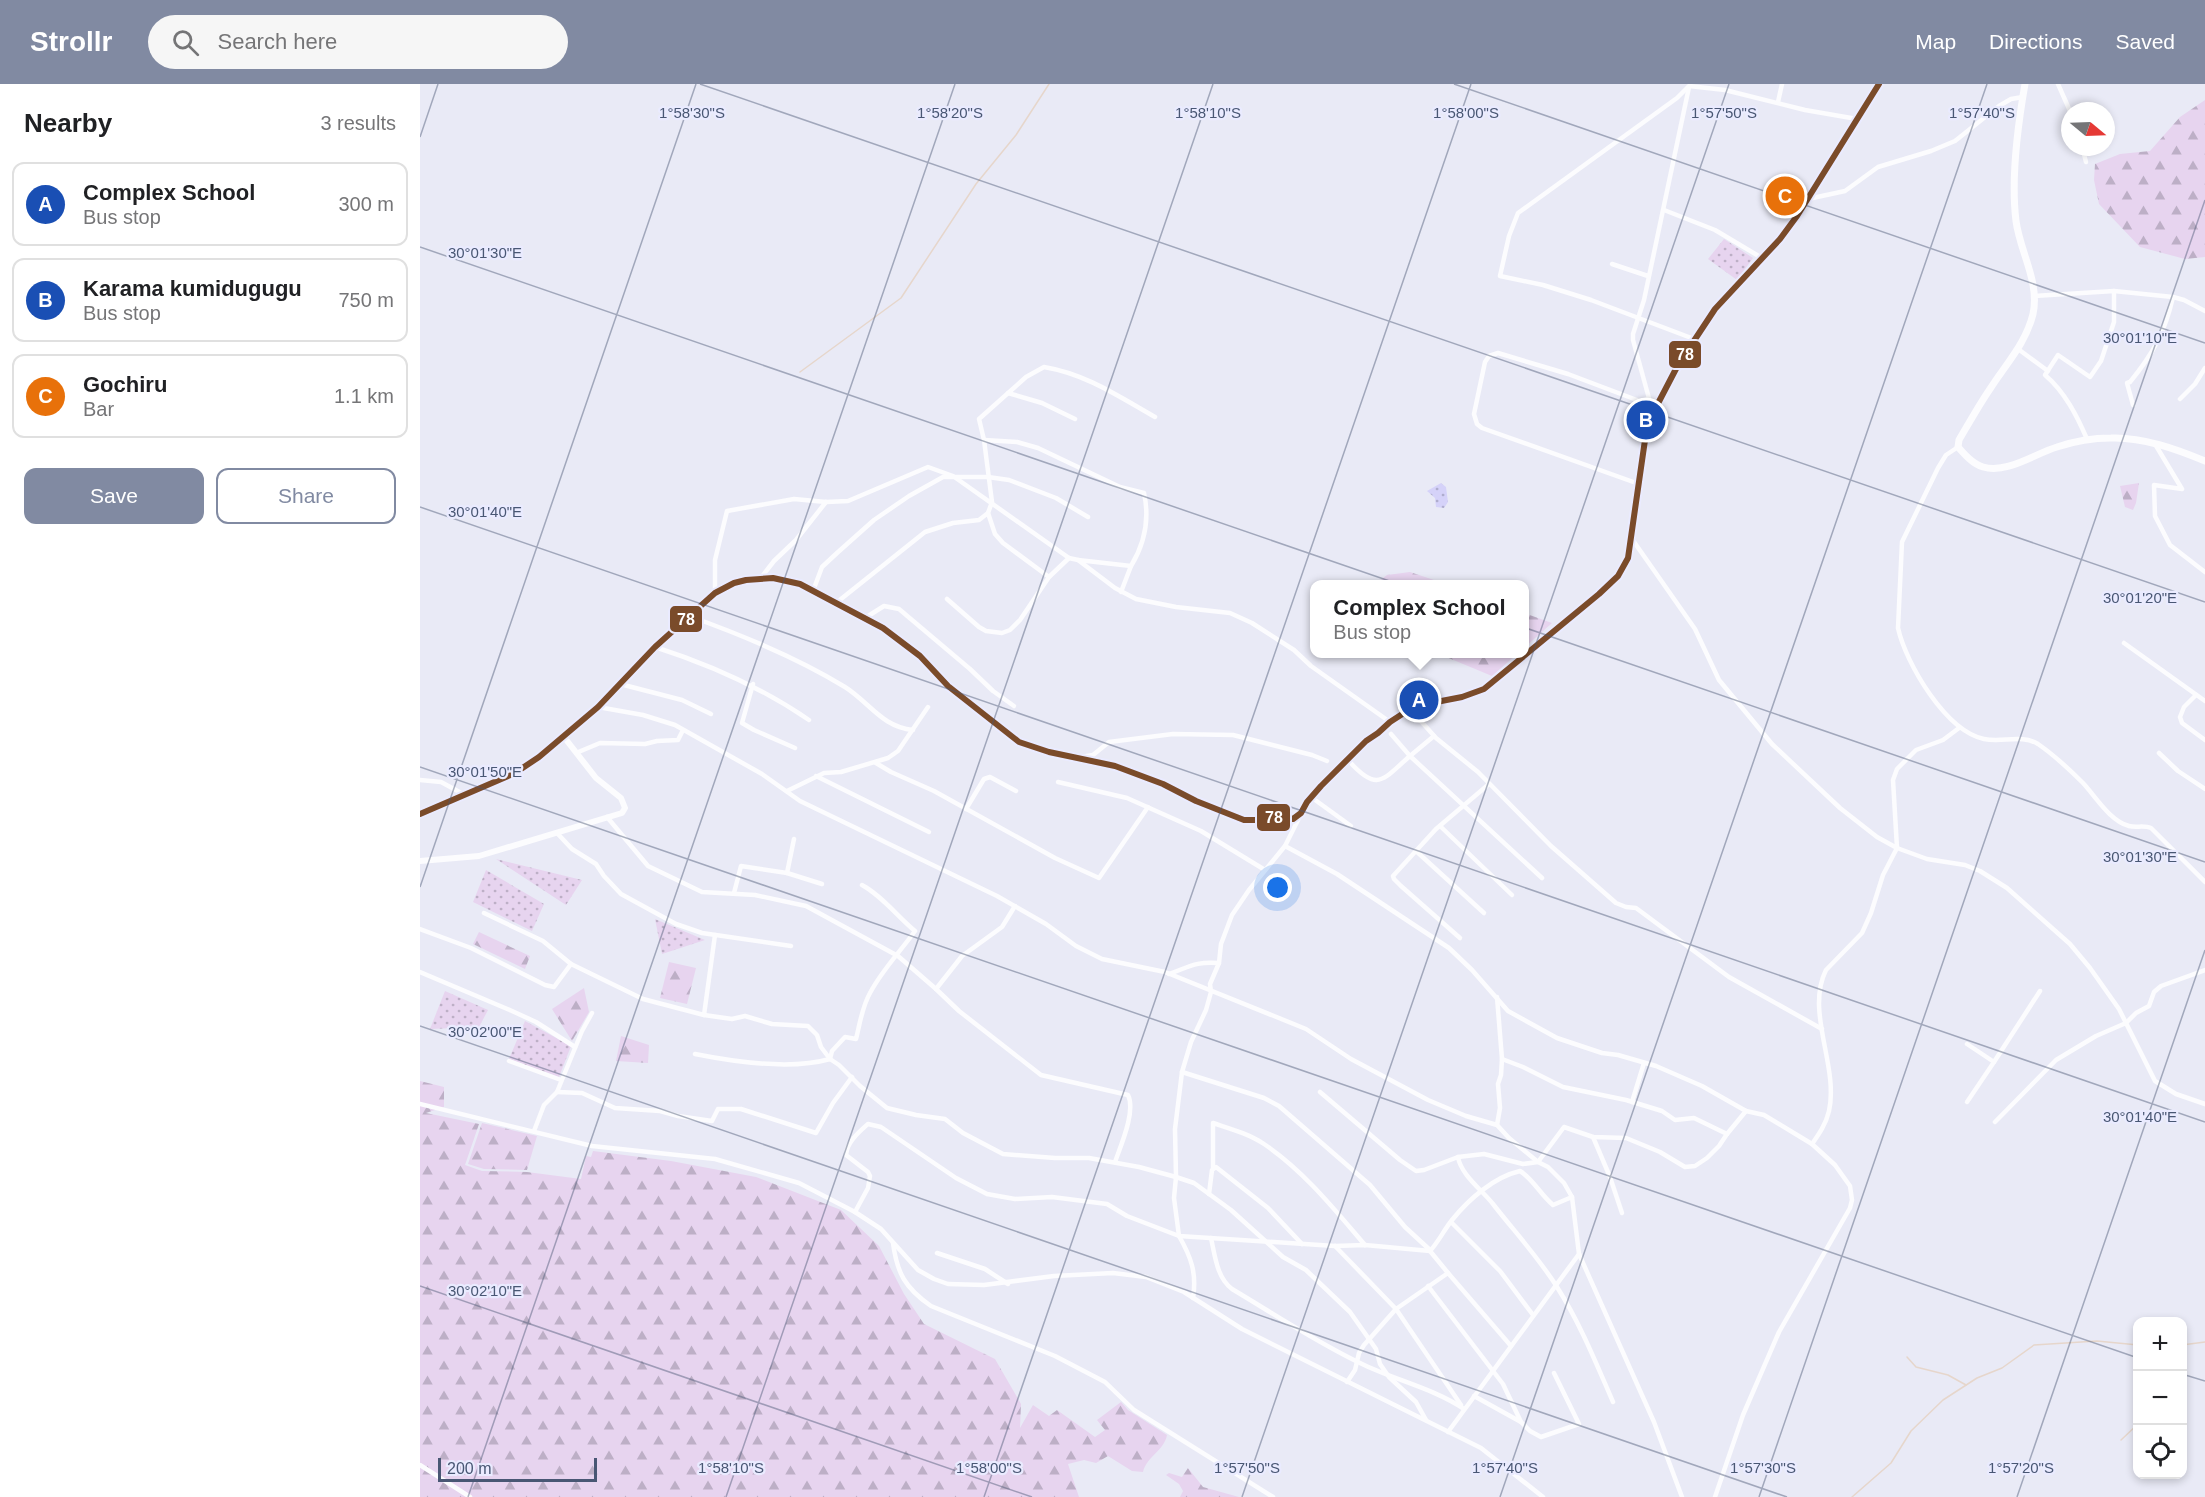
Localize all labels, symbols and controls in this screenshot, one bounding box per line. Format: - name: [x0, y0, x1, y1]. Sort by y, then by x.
- search box: [148, 15, 568, 69]
- text: Strollr: [30, 26, 112, 57]
- icon: search: [169, 26, 202, 59]
- text: Search here: [217, 29, 337, 54]
- text: Map: [1915, 30, 1956, 53]
- text: Directions: [1989, 30, 2082, 53]
- text: Saved: [2115, 30, 2175, 53]
- north arrow: [2061, 102, 2115, 156]
- text: 1°58'30"S: [659, 104, 725, 121]
- text: 1°58'20"S: [917, 104, 983, 121]
- text: 1°58'10"S: [1175, 104, 1241, 121]
- text: 1°58'00"S: [1433, 104, 1499, 121]
- text: 1°57'50"S: [1691, 104, 1757, 121]
- text: 1°57'40"S: [1949, 104, 2015, 121]
- text: Nearby: [24, 108, 112, 138]
- text: 3 results: [320, 112, 396, 134]
- pin: C: [1766, 174, 1804, 218]
- text: Complex School: [83, 180, 255, 205]
- text: A: [38, 193, 53, 215]
- text: 300 m: [338, 193, 394, 215]
- text: Bus stop: [83, 206, 161, 228]
- text: 30°01'30"E: [448, 244, 522, 261]
- text: Karama kumidugugu: [83, 276, 302, 301]
- text: B: [38, 289, 53, 311]
- text: 750 m: [338, 289, 394, 311]
- text: Bus stop: [83, 302, 161, 324]
- text: 30°01'10"E: [2103, 329, 2177, 346]
- line badge: 78: [1668, 340, 1702, 369]
- text: 78: [1676, 346, 1694, 363]
- text: Gochiru: [83, 372, 167, 397]
- text: C: [38, 385, 53, 407]
- text: 1.1 km: [334, 385, 394, 407]
- text: Bar: [83, 398, 114, 420]
- pin: B: [1626, 398, 1666, 442]
- button: Save: [24, 468, 204, 524]
- button: Share: [216, 468, 396, 524]
- text: 30°01'40"E: [448, 503, 522, 520]
- popup: [1310, 580, 1529, 658]
- text: 30°01'20"E: [2103, 589, 2177, 606]
- text: Complex School: [1333, 595, 1506, 620]
- line badge: 78: [669, 605, 703, 633]
- text: 78: [677, 611, 695, 628]
- text: Bus stop: [1333, 621, 1411, 643]
- pin: A: [1400, 678, 1438, 722]
- text: 30°01'50"E: [448, 763, 522, 780]
- line badge: 78: [1256, 803, 1291, 832]
- text: 78: [1265, 809, 1283, 826]
- text: 30°01'30"E: [2103, 848, 2177, 865]
- your location: [1263, 873, 1292, 902]
- text: 30°02'00"E: [448, 1023, 522, 1040]
- text: 30°01'40"E: [2103, 1108, 2177, 1125]
- text: 30°02'10"E: [448, 1282, 522, 1299]
- map controls: [2133, 1317, 2187, 1479]
- button: +: [2133, 1317, 2187, 1371]
- button: −: [2133, 1371, 2187, 1425]
- button: locate: [2133, 1425, 2187, 1479]
- scale bar: [438, 1455, 597, 1482]
- text: 1°58'10"S: [698, 1459, 764, 1476]
- text: 1°58'00"S: [956, 1459, 1022, 1476]
- text: 1°57'50"S: [1214, 1459, 1280, 1476]
- text: 1°57'40"S: [1472, 1459, 1538, 1476]
- text: 1°57'30"S: [1730, 1459, 1796, 1476]
- text: 1°57'20"S: [1988, 1459, 2054, 1476]
- text: 200 m: [447, 1460, 491, 1477]

